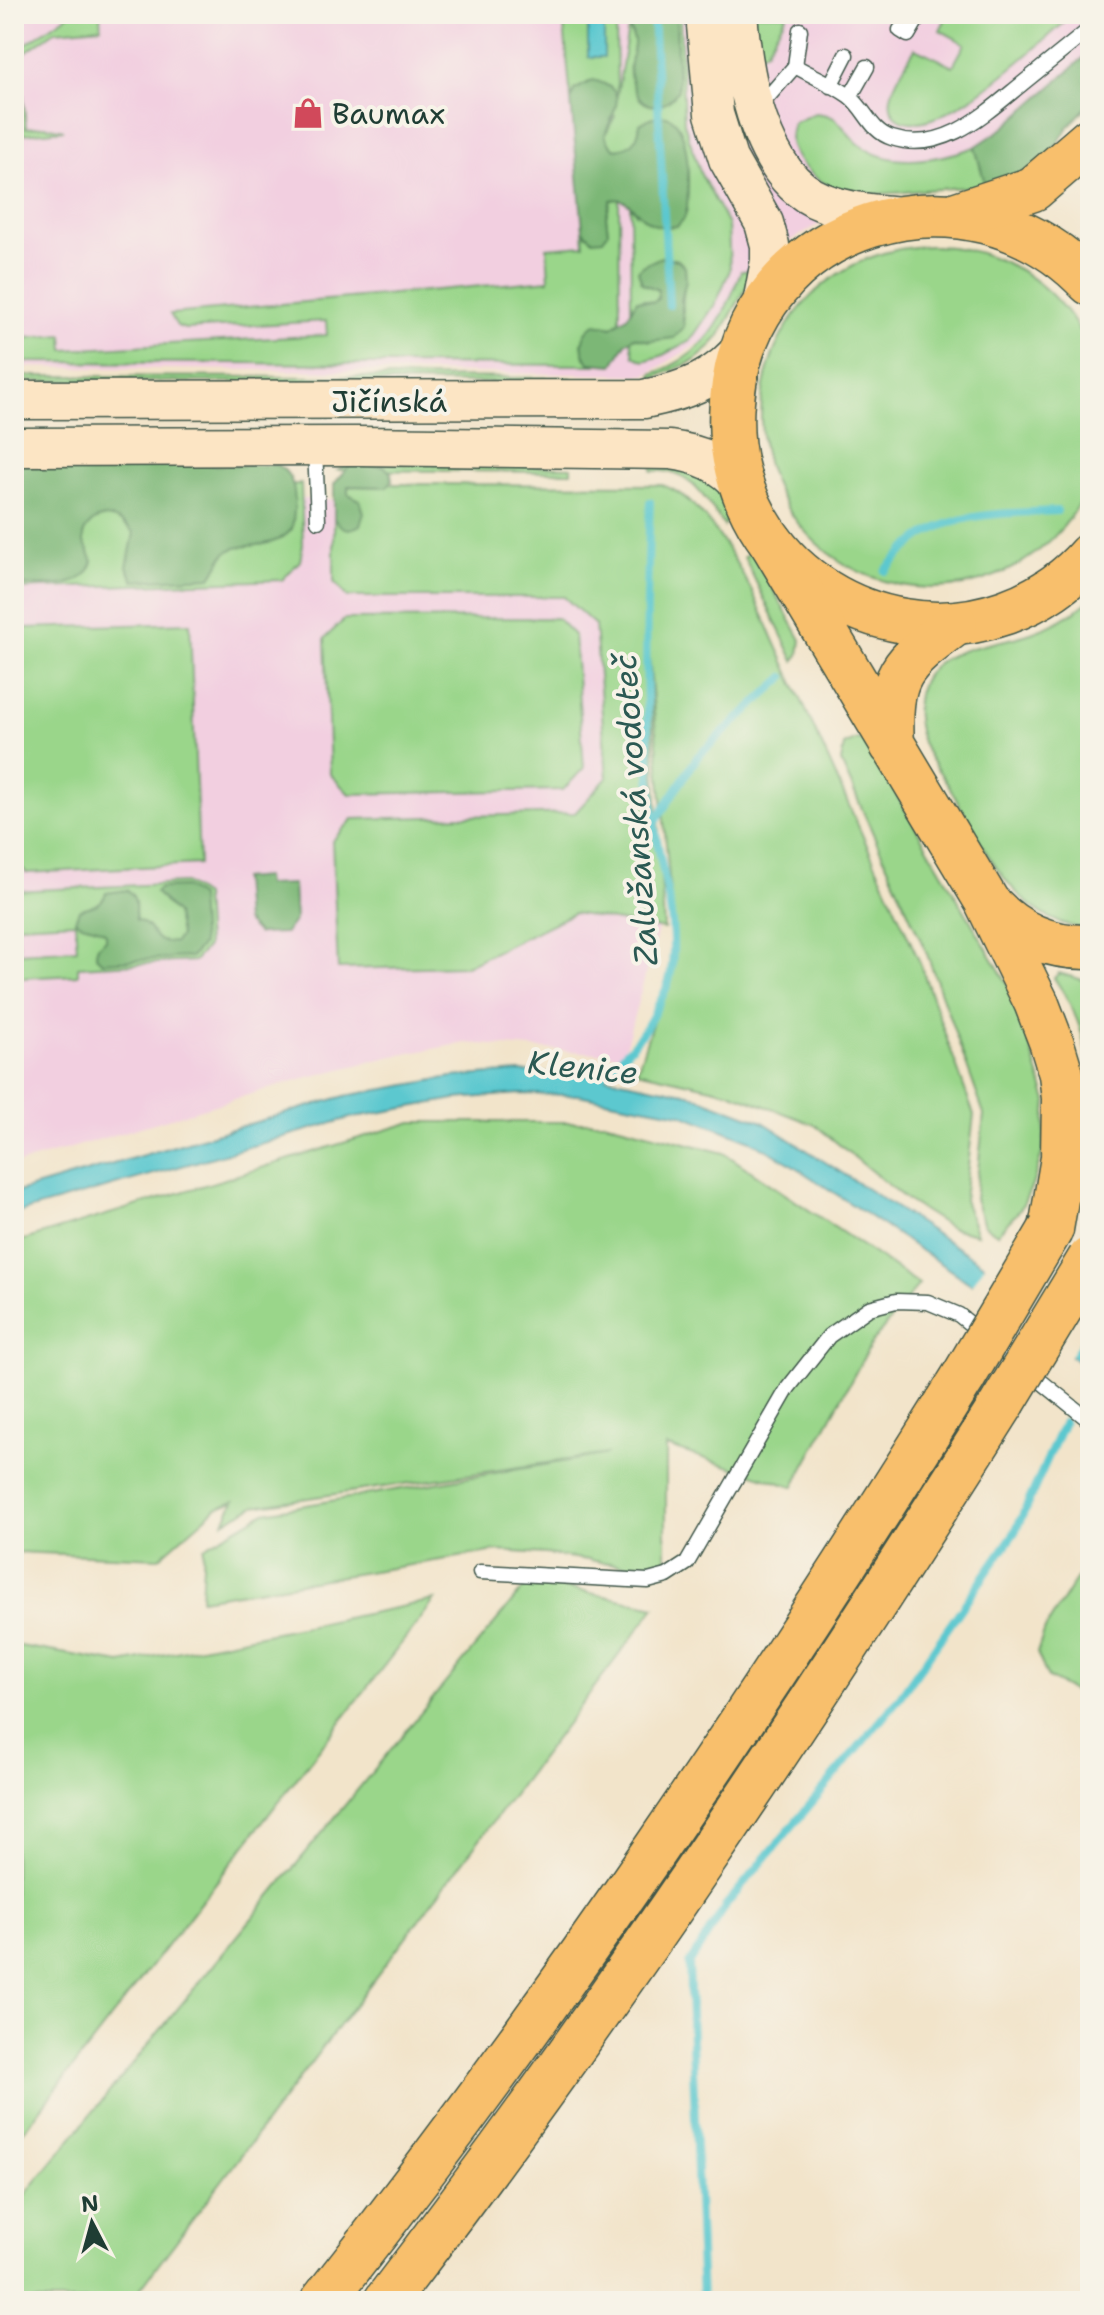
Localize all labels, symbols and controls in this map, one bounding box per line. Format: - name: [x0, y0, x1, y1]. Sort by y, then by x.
- place label: Baumax: [332, 93, 445, 134]
- shop icon: Baumax: [291, 96, 325, 130]
- street label: Jičínská: [331, 381, 447, 422]
- water label: Zalužanská vodoteč: [602, 650, 667, 967]
- water label: Klenice: [526, 1040, 640, 1094]
- north arrow: [52, 2183, 132, 2263]
- text: N: [80, 2188, 100, 2219]

